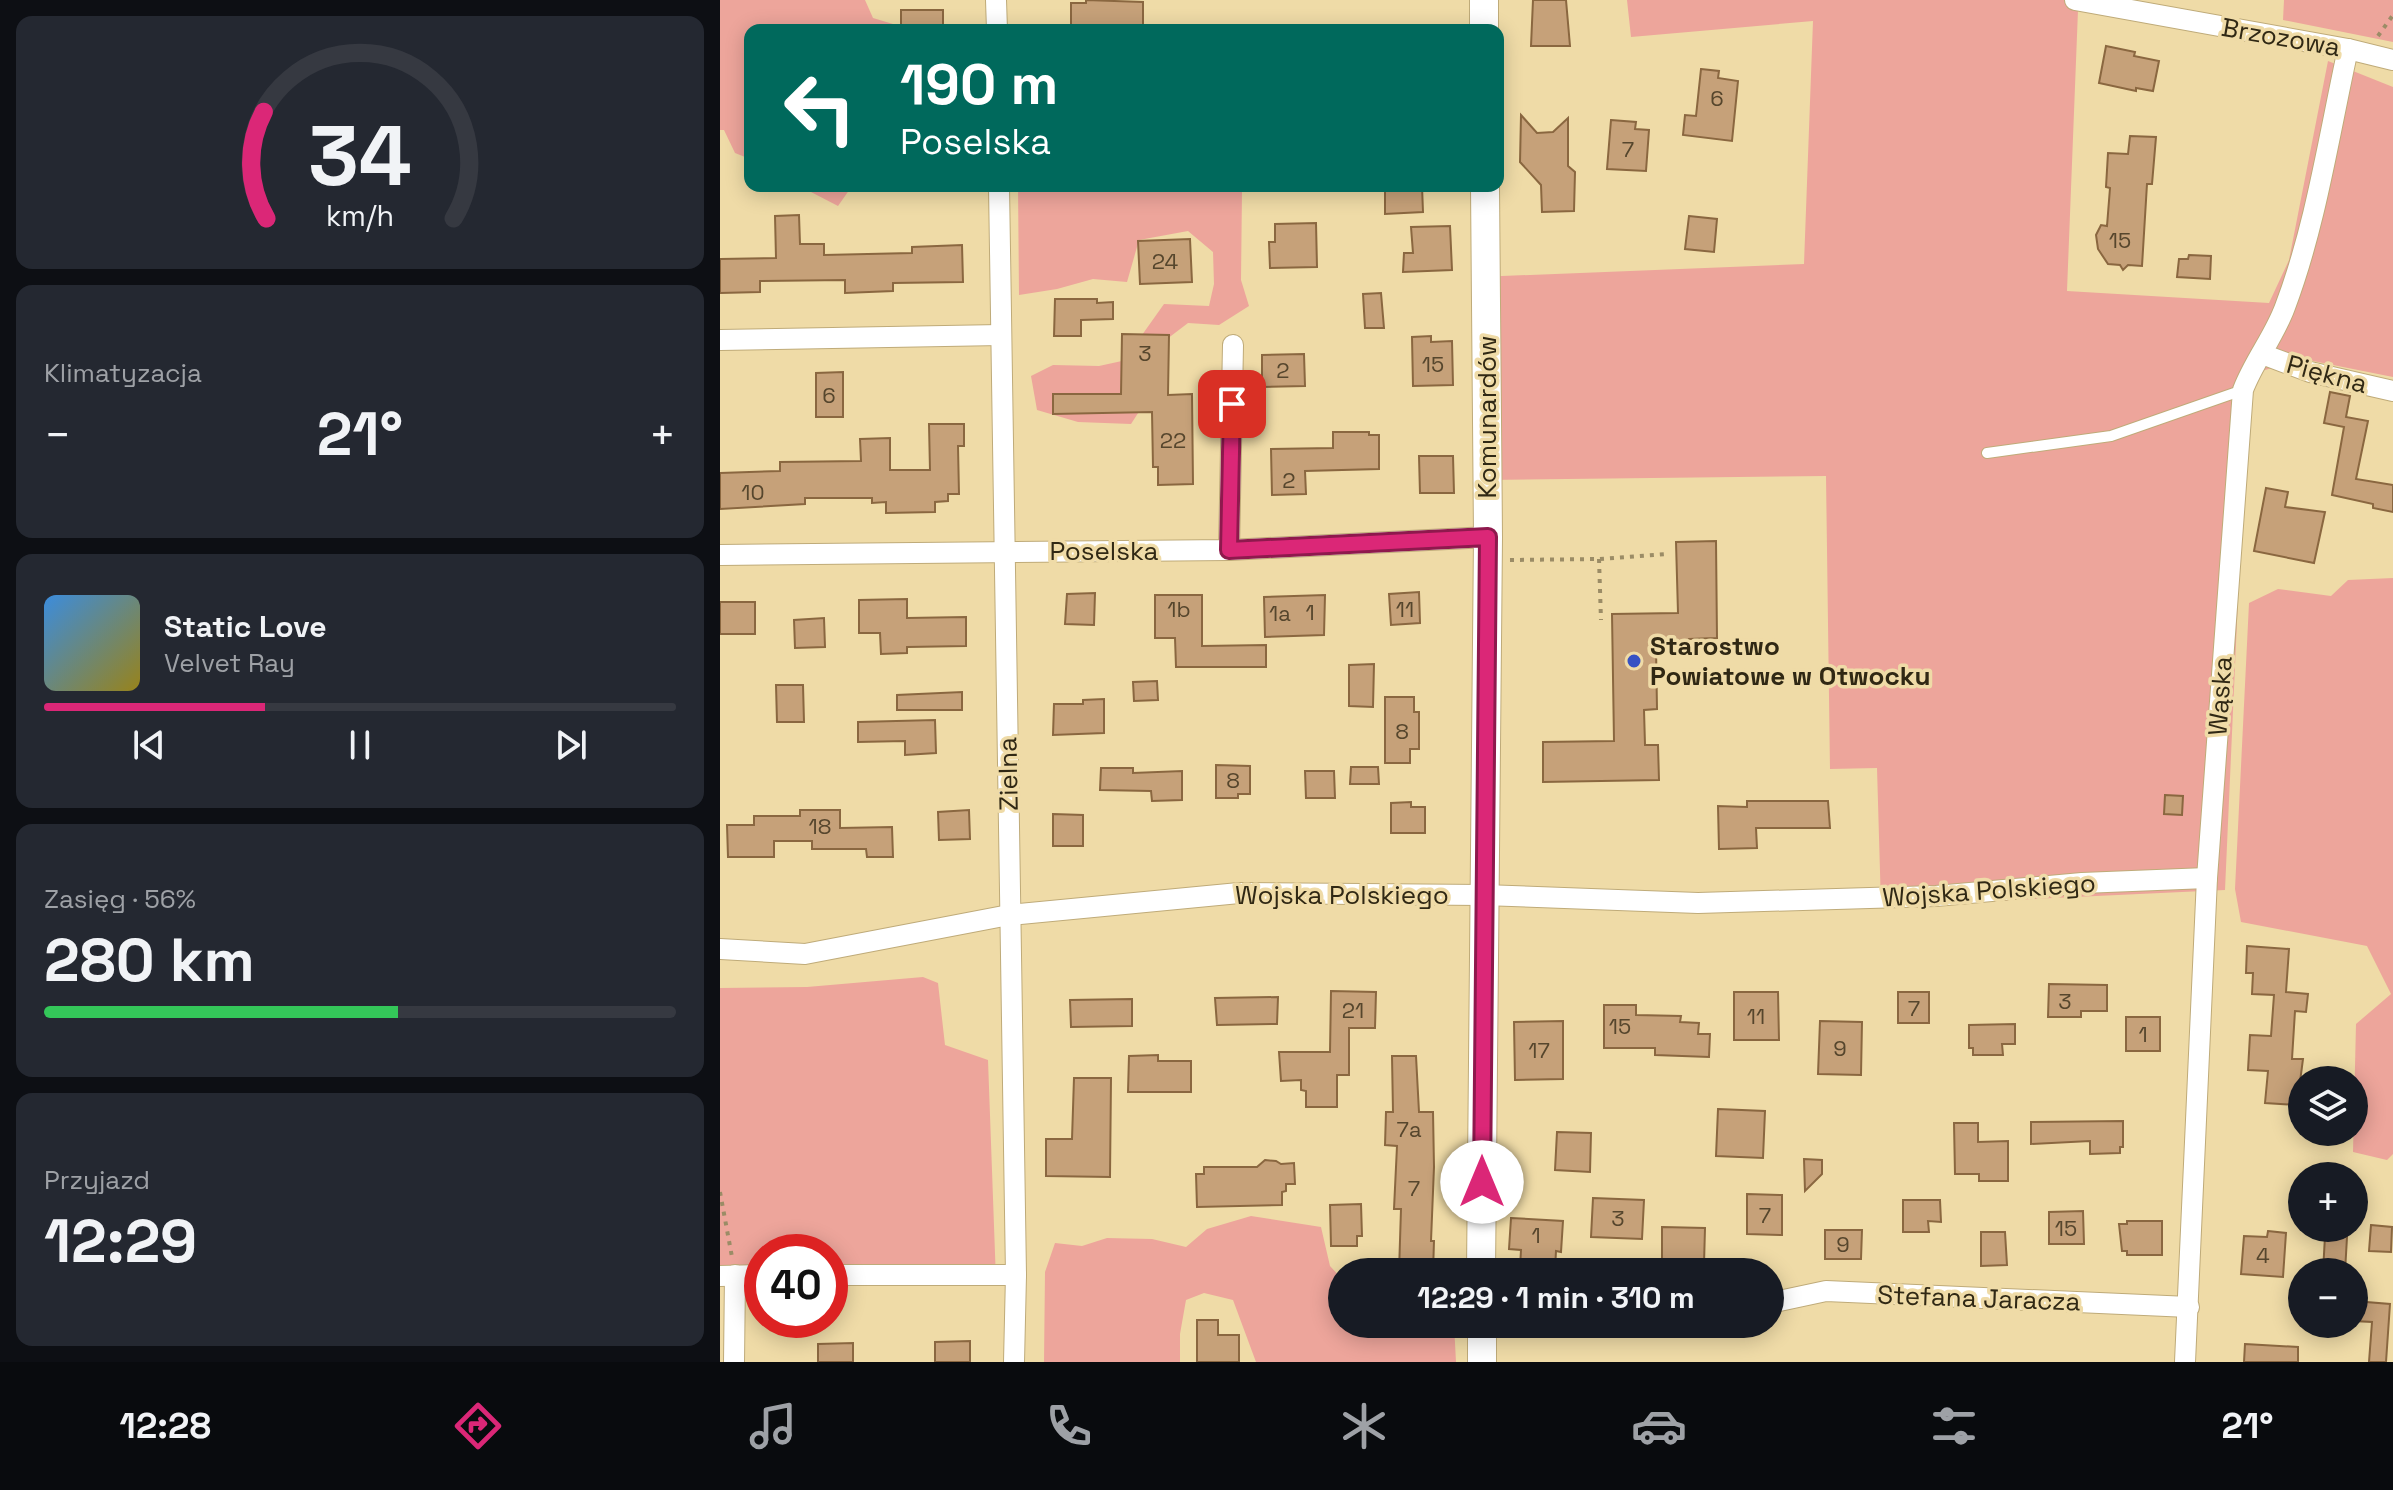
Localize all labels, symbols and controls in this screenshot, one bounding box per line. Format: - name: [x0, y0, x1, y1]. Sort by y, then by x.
- street label: Brzozowa: [2219, 10, 2343, 64]
- text: 190 m: [900, 49, 1058, 120]
- icon: left: [768, 56, 872, 160]
- house number: 6: [1710, 84, 1724, 112]
- text: 34: [308, 102, 412, 208]
- text: Poselska: [900, 119, 1051, 165]
- house number: 7: [1622, 135, 1634, 163]
- text: km/h: [326, 198, 394, 234]
- house number: 15: [2109, 226, 2131, 254]
- house number: 24: [1152, 247, 1178, 275]
- street label: Komunardów: [1470, 335, 1504, 499]
- house number: 3: [1138, 339, 1152, 367]
- street label: Piękna: [2283, 347, 2371, 401]
- house number: 15: [1422, 350, 1444, 378]
- text: Klimatyzacja: [44, 356, 202, 390]
- house number: 2: [1276, 356, 1290, 384]
- pin: [1198, 370, 1266, 438]
- house number: 6: [822, 381, 836, 409]
- icon: arrive: [1210, 382, 1254, 426]
- text: 21°: [317, 396, 403, 473]
- text: −: [44, 407, 71, 463]
- text: +: [649, 407, 676, 463]
- house number: 22: [1160, 426, 1186, 454]
- house number: 2: [1282, 466, 1296, 494]
- house number: 10: [741, 478, 765, 506]
- street label: Poselska: [1049, 534, 1159, 568]
- house number: 1b: [1167, 595, 1191, 623]
- house number: 11: [1396, 595, 1414, 623]
- house number: 1: [1305, 598, 1315, 626]
- house number: 1a: [1269, 599, 1291, 627]
- text: Static Love: [164, 607, 327, 646]
- place label: Starostwo Powiatowe w Otwocku: [1650, 629, 1930, 693]
- text: Velvet Ray: [164, 646, 295, 680]
- marker: Starostwo Powiatowe w Otwocku: [1625, 652, 1643, 670]
- street label: Wąska: [2200, 655, 2240, 737]
- house number: 8: [1395, 717, 1409, 745]
- icon: previous: [127, 723, 171, 767]
- icon: pause: [338, 723, 382, 767]
- icon: next: [549, 723, 593, 767]
- street label: Zielna: [990, 737, 1026, 811]
- house number: 8: [1226, 766, 1240, 794]
- house number: 18: [809, 812, 831, 840]
- street label: Wojska Polskiego: [1881, 866, 2097, 914]
- street label: Wojska Polskiego: [1235, 878, 1449, 912]
- text: Zasięg · 56%: [44, 882, 196, 916]
- text: 280 km: [44, 922, 255, 999]
- house number: 3: [2058, 987, 2072, 1015]
- house number: 7: [1908, 994, 1920, 1022]
- house number: 21: [1342, 996, 1364, 1024]
- house number: 11: [1747, 1002, 1765, 1030]
- house number: 15: [1609, 1012, 1631, 1040]
- house number: 1: [2138, 1020, 2148, 1048]
- house number: 9: [1833, 1034, 1847, 1062]
- house number: 17: [1528, 1036, 1550, 1064]
- map controls: [2288, 1066, 2368, 1338]
- button: layers: [2288, 1066, 2368, 1146]
- house number: 7a: [1396, 1115, 1422, 1143]
- position arrow: [1440, 1140, 1524, 1224]
- button: +: [2288, 1162, 2368, 1242]
- text: Przyjazd: [44, 1163, 150, 1197]
- house number: 7: [1408, 1174, 1420, 1202]
- house number: 7: [1759, 1201, 1771, 1229]
- text: 12:29: [44, 1203, 197, 1280]
- house number: 3: [1611, 1204, 1625, 1232]
- house number: 15: [2055, 1214, 2077, 1242]
- house number: 1: [1531, 1221, 1541, 1249]
- house number: 9: [1836, 1230, 1850, 1258]
- speed limit sign: 40: [744, 1234, 848, 1338]
- house number: 4: [2256, 1241, 2270, 1269]
- button: −: [2288, 1258, 2368, 1338]
- street label: Stefana Jaracza: [1877, 1277, 2081, 1319]
- text: 12:29 · 1 min · 310 m: [1417, 1278, 1695, 1317]
- icon: directions: [450, 1398, 506, 1454]
- icon: music: [745, 1398, 801, 1454]
- icon: phone: [1041, 1398, 1097, 1454]
- icon: climate: [1336, 1398, 1392, 1454]
- icon: car: [1631, 1398, 1687, 1454]
- icon: filters: [1926, 1398, 1982, 1454]
- text: 12:28: [120, 1403, 211, 1449]
- text: 21°: [2222, 1403, 2273, 1449]

